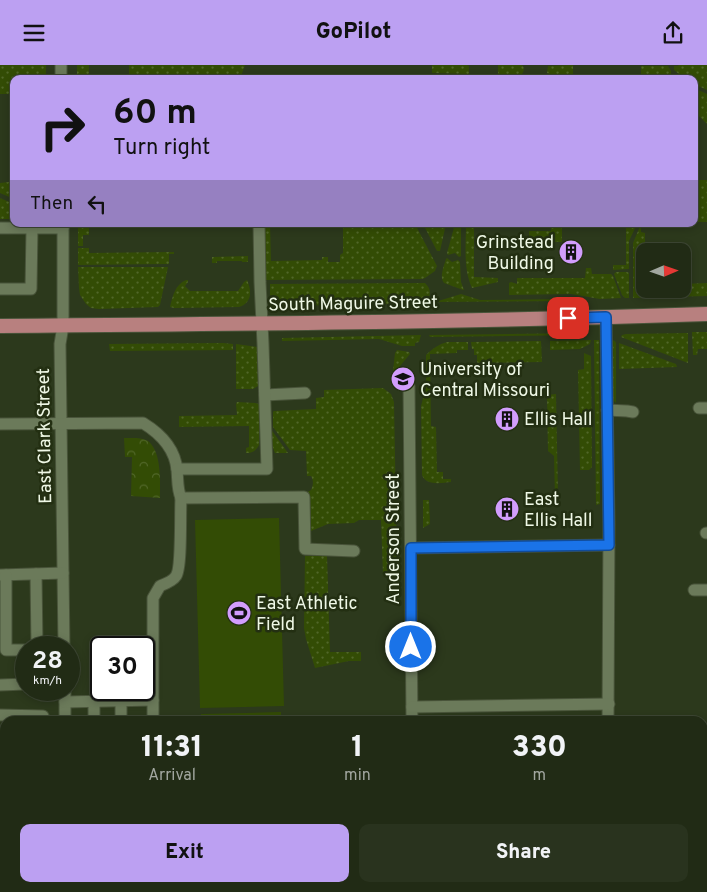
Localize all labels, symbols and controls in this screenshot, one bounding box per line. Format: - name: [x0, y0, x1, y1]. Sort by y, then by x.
- icon: menu: [20, 19, 48, 47]
- text: GoPilot: [316, 19, 391, 46]
- icon: share: [659, 19, 687, 47]
- text: 60 m: [113, 92, 197, 136]
- icon: right: [30, 95, 95, 160]
- text: Turn right: [113, 135, 210, 162]
- icon: left: [83, 190, 111, 218]
- text: Then: [30, 192, 73, 216]
- place label: Grinstead Building: [476, 232, 554, 276]
- building icon: Grinstead Building: [558, 239, 584, 265]
- north arrow: [636, 243, 691, 297]
- map controls: [636, 243, 691, 298]
- street label: South Maguire Street: [268, 292, 438, 317]
- pin: [547, 297, 589, 339]
- icon: arrive: [554, 304, 582, 332]
- place label: University of Central Missouri: [420, 359, 550, 403]
- school or university icon: University of Central Missouri: [390, 366, 416, 392]
- street label: East Clark Street: [33, 368, 58, 504]
- building icon: Ellis Hall: [494, 406, 520, 432]
- place label: Ellis Hall: [524, 409, 592, 432]
- street label: Anderson Street: [383, 473, 406, 605]
- place label: East Ellis Hall: [524, 489, 592, 533]
- building icon: East Ellis Hall: [494, 496, 520, 522]
- place label: East Athletic Field: [256, 593, 358, 637]
- sports icon: East Athletic Field: [226, 600, 252, 626]
- position arrow: [384, 620, 436, 672]
- speed limit sign: 30: [90, 636, 155, 701]
- text: 28: [32, 646, 63, 678]
- text: km/h: [33, 673, 62, 689]
- text: 11:31: [141, 730, 203, 767]
- text: 1: [351, 730, 364, 767]
- text: 330: [512, 730, 567, 767]
- text: Arrival: [148, 766, 196, 786]
- text: min: [344, 766, 371, 786]
- text: m: [533, 766, 546, 786]
- button: Exit: [20, 824, 349, 882]
- button: Share: [359, 824, 688, 882]

